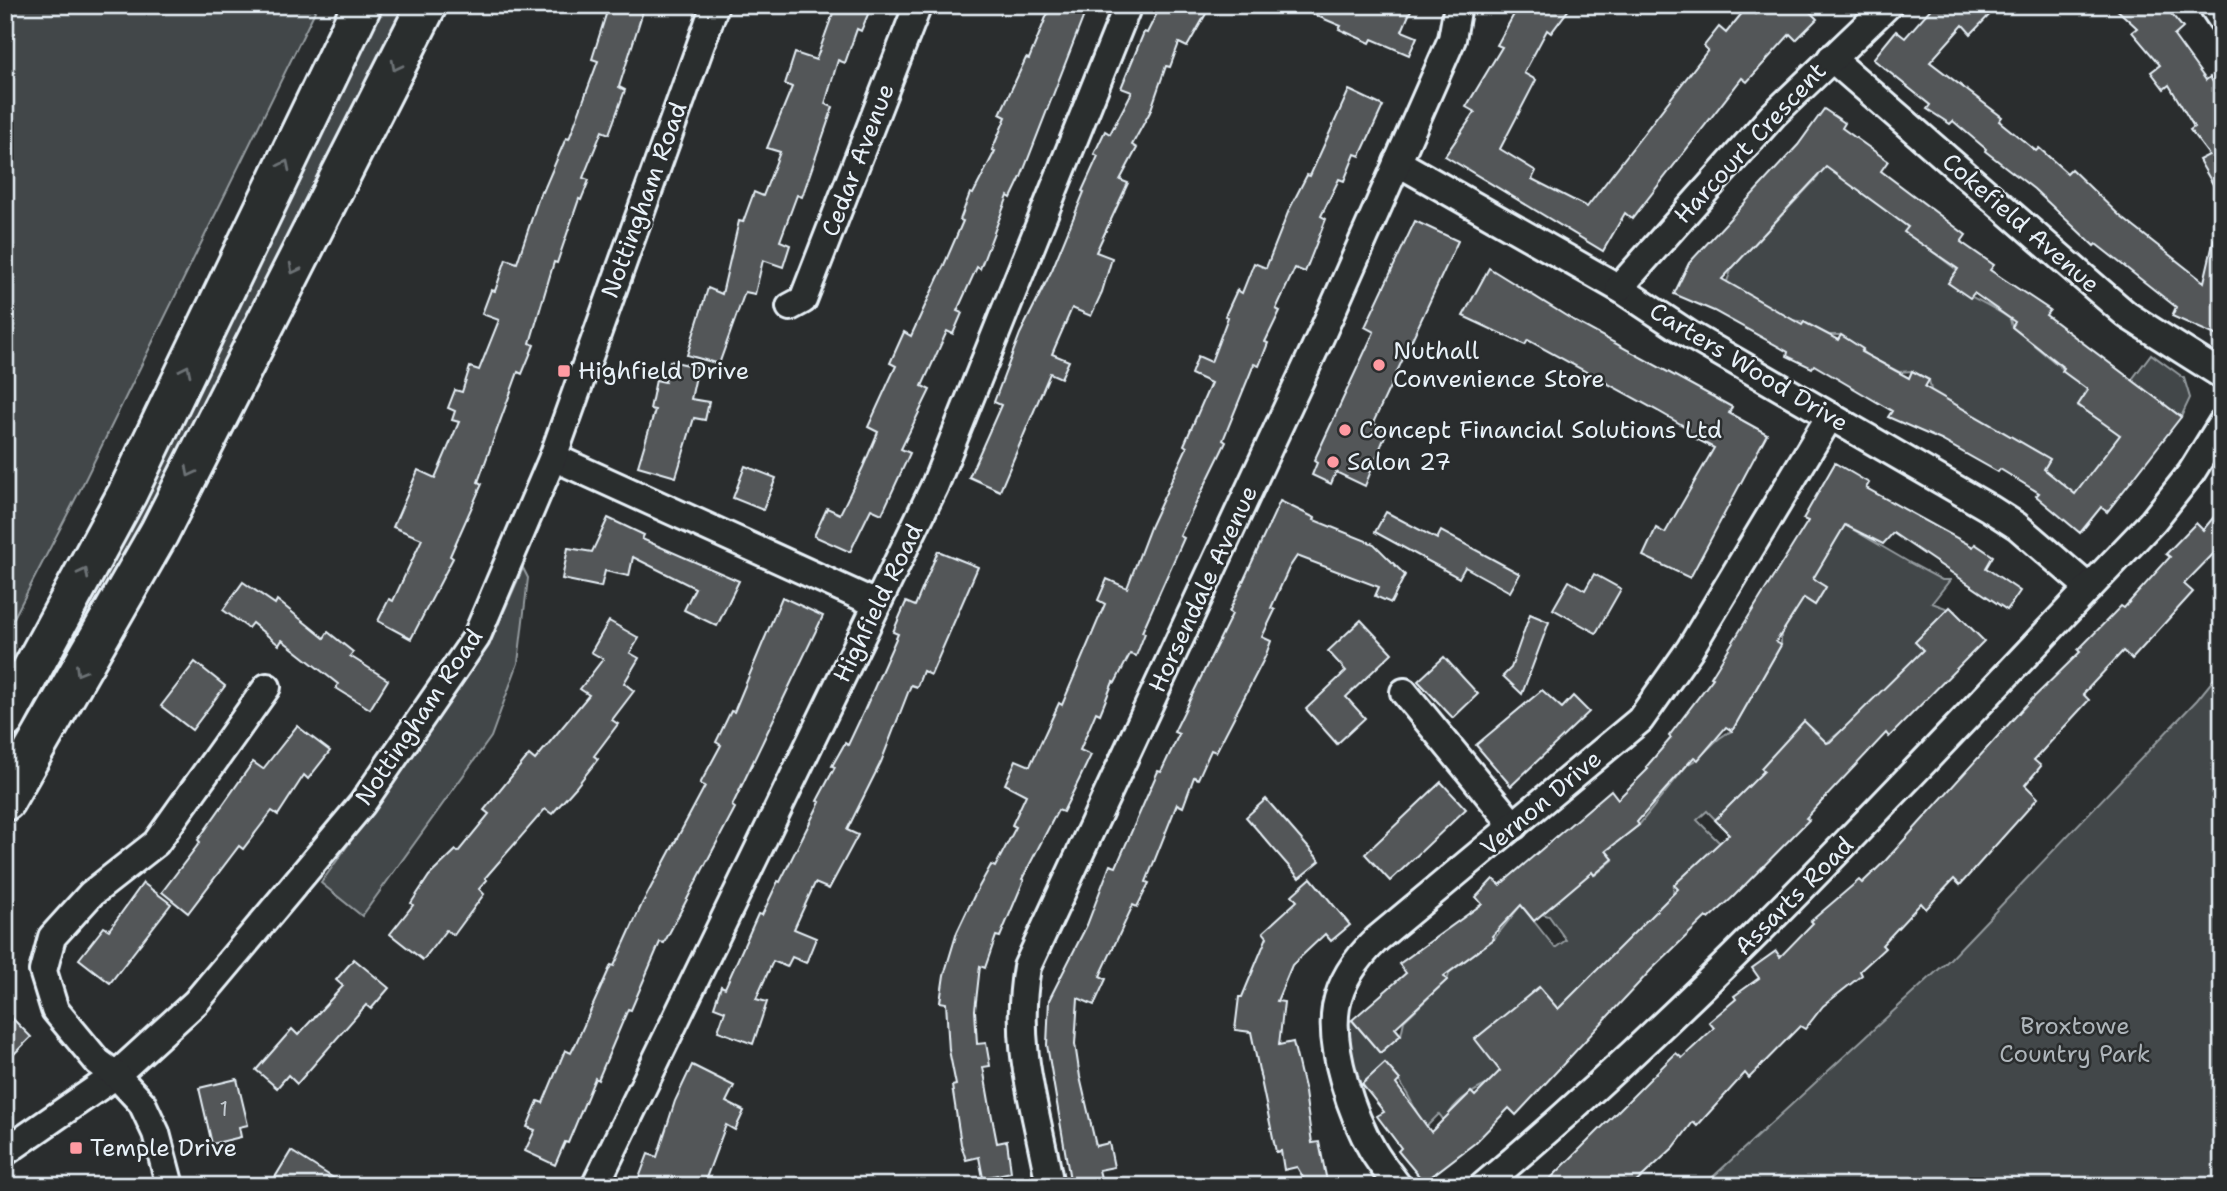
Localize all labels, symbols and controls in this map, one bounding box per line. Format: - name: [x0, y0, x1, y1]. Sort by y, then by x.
- street label: Harcourt Crescent: [1667, 55, 1833, 231]
- one-way arrow: [391, 59, 405, 71]
- street label: Cedar Avenue: [814, 79, 902, 241]
- street label: Nottingham Road: [594, 97, 694, 303]
- street label: Cokefield Avenue: [1935, 146, 2107, 300]
- one-way arrow: [276, 160, 290, 172]
- one-way arrow: [288, 262, 302, 274]
- street label: Carters Wood Drive: [1644, 295, 1854, 439]
- place label: Nuthall Convenience Store: [1393, 335, 1605, 395]
- place label: Highfield Drive: [578, 355, 749, 387]
- marker: Nuthall Convenience Store: [1371, 357, 1387, 373]
- marker: Highfield Drive: [556, 363, 572, 379]
- one-way arrow: [178, 365, 192, 377]
- place label: Concept Financial Solutions Ltd: [1359, 414, 1722, 446]
- marker: Concept Financial Solutions Ltd: [1337, 422, 1353, 438]
- place label: Salon 27: [1347, 446, 1451, 478]
- marker: Salon 27: [1325, 454, 1341, 470]
- one-way arrow: [185, 465, 199, 477]
- street label: Horsendale Avenue: [1141, 480, 1265, 698]
- street label: Highfield Road: [826, 518, 930, 688]
- one-way arrow: [76, 568, 89, 580]
- street label: Nottingham Road: [348, 622, 490, 812]
- one-way arrow: [75, 663, 88, 676]
- street label: Vernon Drive: [1474, 743, 1608, 863]
- street label: Assarts Road: [1727, 829, 1861, 963]
- park label: Broxtowe Country Park: [1999, 1010, 2151, 1070]
- house number: 1: [220, 1095, 228, 1123]
- place label: Temple Drive: [90, 1132, 237, 1164]
- marker: Temple Drive: [68, 1140, 84, 1156]

